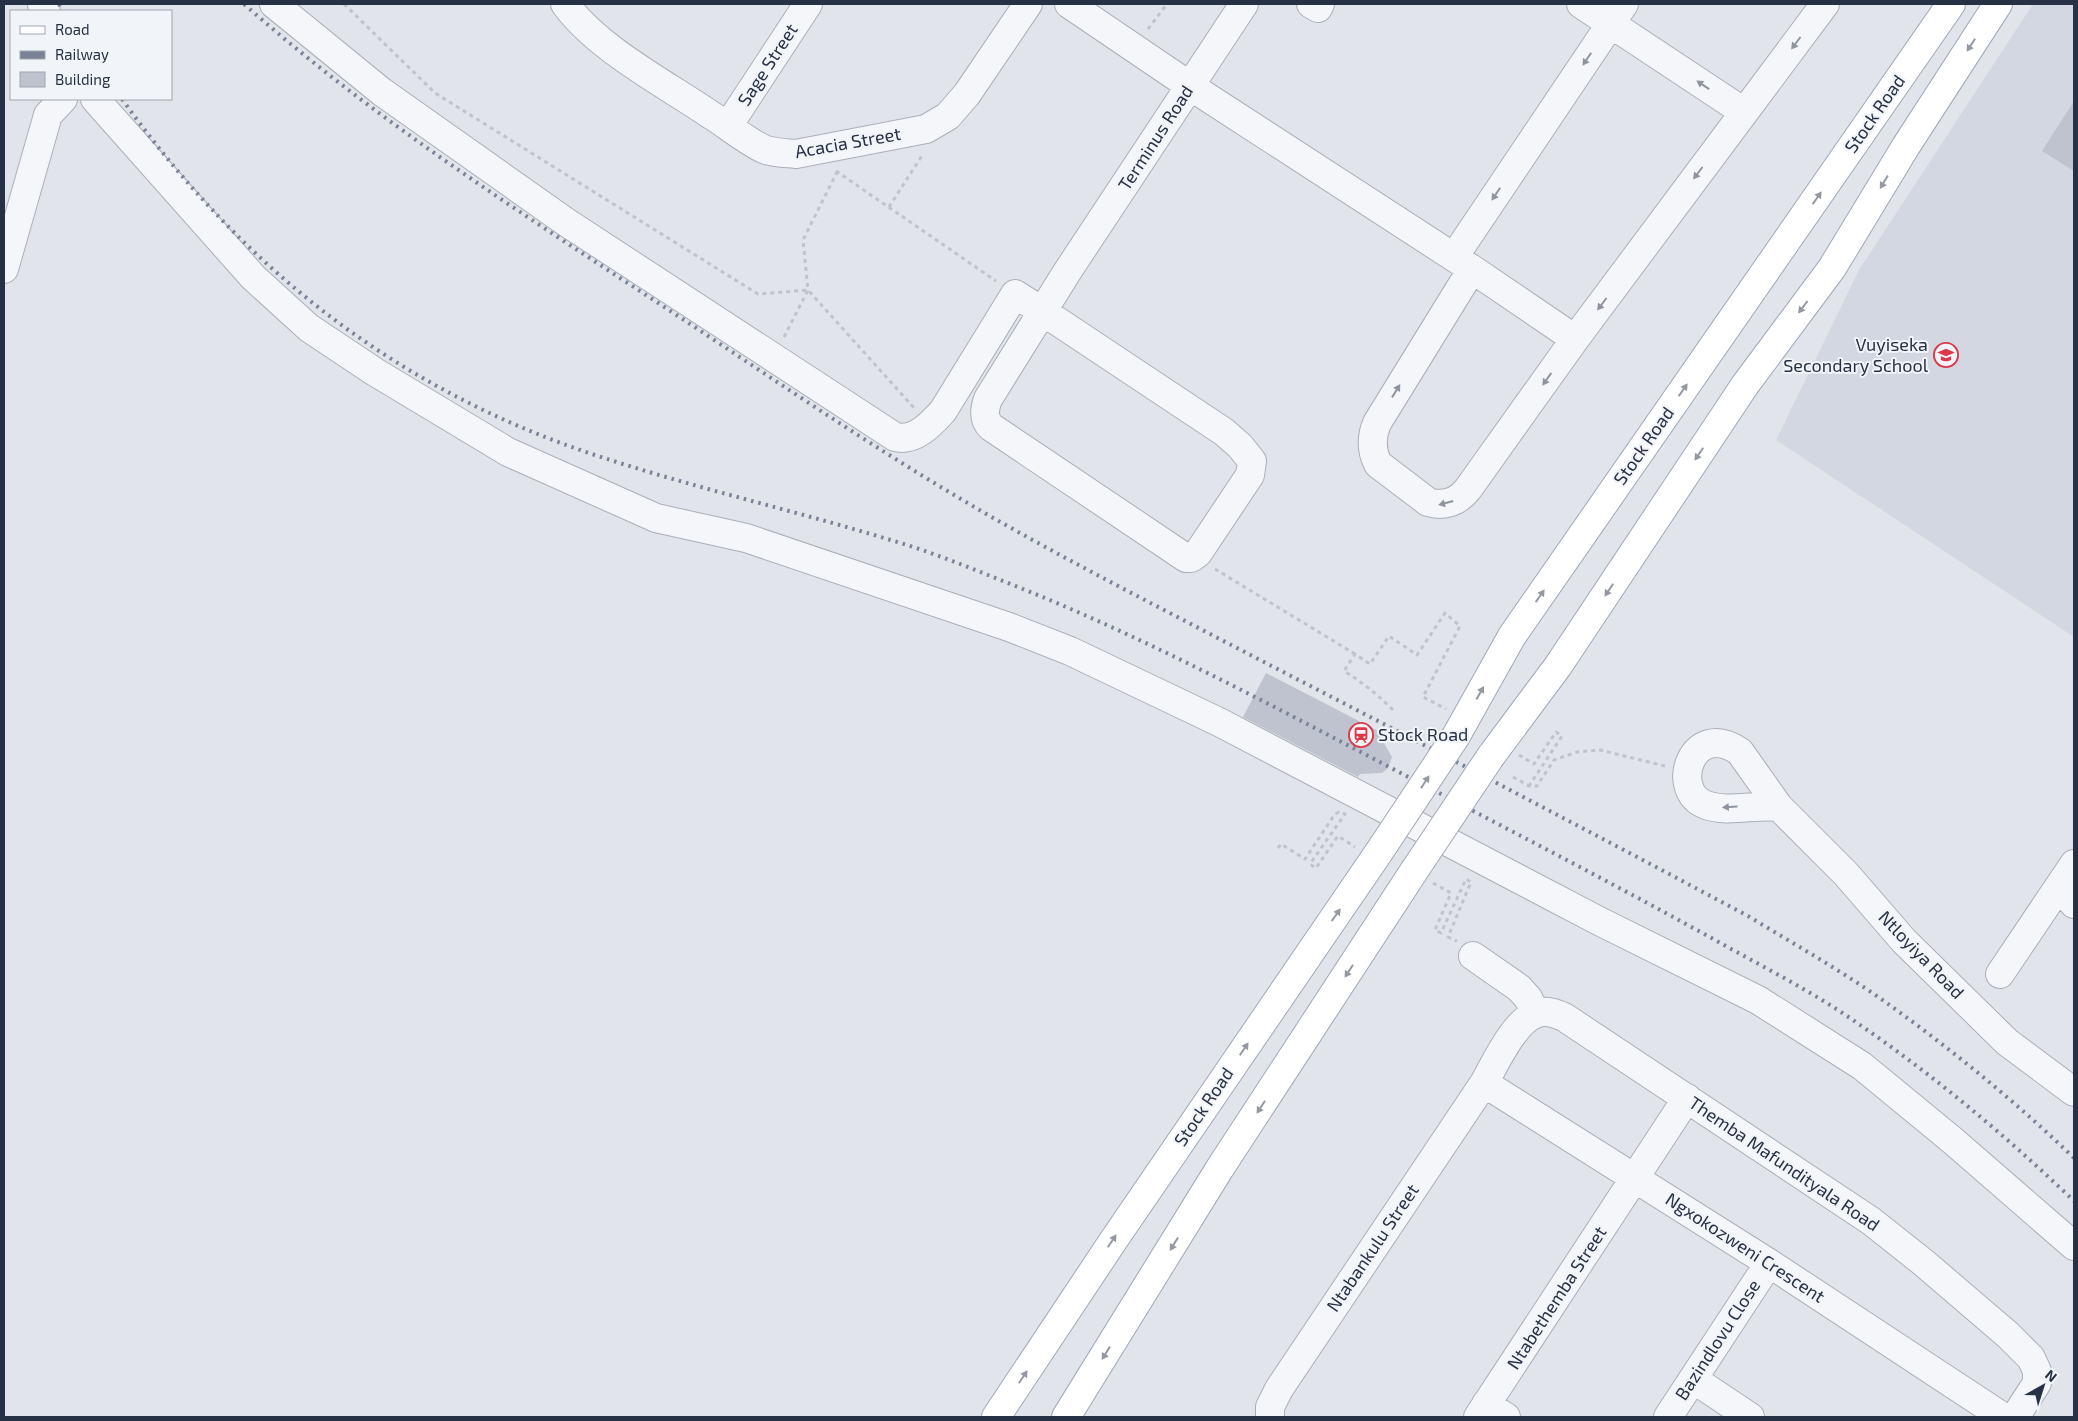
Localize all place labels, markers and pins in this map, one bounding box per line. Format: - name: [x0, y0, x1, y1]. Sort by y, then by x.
- place label: Vuyiseka Secondary School: [1783, 333, 1929, 376]
- school or university icon: Vuyiseka Secondary School: [1933, 342, 1959, 368]
- station icon: Stock Road: [1348, 722, 1374, 748]
- place label: Stock Road: [1378, 723, 1468, 745]

